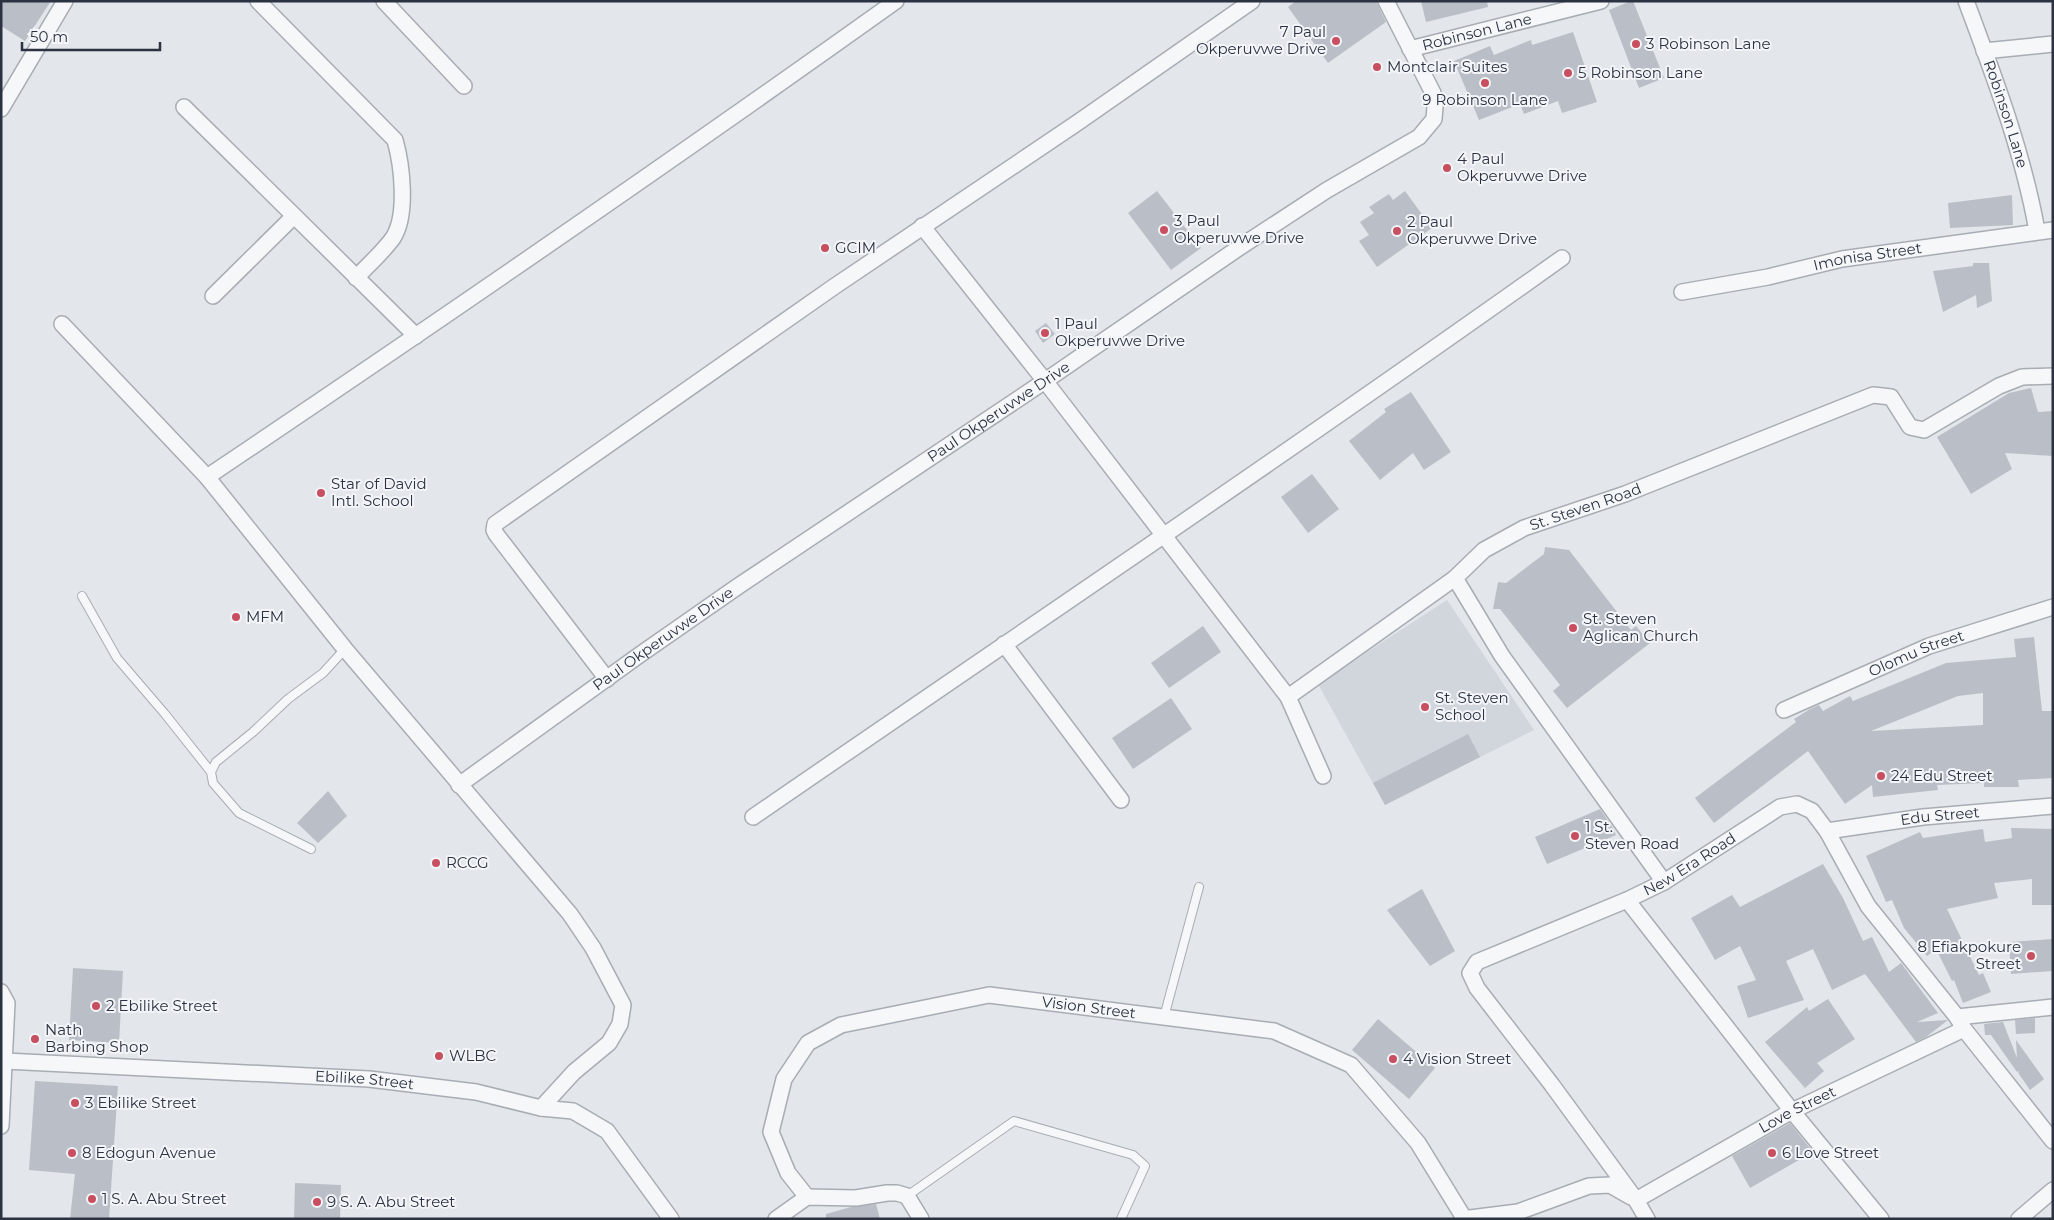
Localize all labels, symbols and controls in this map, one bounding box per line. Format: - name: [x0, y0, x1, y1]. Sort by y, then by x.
- street label: Robinson Lane: [1420, 9, 1534, 55]
- scale bar: [22, 20, 160, 52]
- place label: 7 Paul Okperuvwe Drive: [1196, 22, 1326, 58]
- text: 50 m: [30, 27, 68, 46]
- place label: 3 Robinson Lane: [1646, 34, 1771, 53]
- marker: 7 Paul Okperuvwe Drive: [1330, 35, 1342, 47]
- marker: 3 Robinson Lane: [1630, 38, 1642, 50]
- place label: Montclair Suites: [1387, 57, 1507, 76]
- street label: Robinson Lane: [1980, 57, 2032, 170]
- marker: Montclair Suites: [1371, 61, 1383, 73]
- place label: 5 Robinson Lane: [1578, 63, 1703, 82]
- marker: 5 Robinson Lane: [1562, 67, 1574, 79]
- marker: 9 Robinson Lane: [1479, 77, 1491, 89]
- place label: 9 Robinson Lane: [1422, 90, 1548, 109]
- place label: 4 Paul Okperuvwe Drive: [1457, 149, 1587, 185]
- marker: 4 Paul Okperuvwe Drive: [1441, 162, 1453, 174]
- place label: 3 Paul Okperuvwe Drive: [1174, 211, 1304, 247]
- place label: 2 Paul Okperuvwe Drive: [1407, 212, 1537, 248]
- marker: 3 Paul Okperuvwe Drive: [1158, 224, 1170, 236]
- marker: 2 Paul Okperuvwe Drive: [1391, 225, 1403, 237]
- place label: GCIM: [835, 238, 876, 257]
- street label: Imonisa Street: [1811, 238, 1923, 275]
- marker: GCIM: [819, 242, 831, 254]
- place label: 1 Paul Okperuvwe Drive: [1055, 314, 1185, 350]
- marker: 1 Paul Okperuvwe Drive: [1039, 327, 1051, 339]
- street label: Paul Okperuvwe Drive: [923, 357, 1073, 466]
- place label: Star of David Intl. School: [331, 474, 427, 510]
- street label: St. Steven Road: [1527, 478, 1644, 534]
- marker: Star of David Intl. School: [315, 487, 327, 499]
- street label: Paul Okperuvwe Drive: [589, 583, 737, 695]
- place label: MFM: [246, 607, 284, 626]
- place label: St. Steven Aglican Church: [1583, 609, 1699, 645]
- marker: MFM: [230, 611, 242, 623]
- marker: St. Steven Aglican Church: [1567, 622, 1579, 634]
- street label: Olomu Street: [1865, 626, 1966, 681]
- place label: St. Steven School: [1435, 688, 1509, 724]
- marker: St. Steven School: [1419, 701, 1431, 713]
- place label: 24 Edu Street: [1891, 766, 1992, 785]
- marker: 24 Edu Street: [1875, 770, 1887, 782]
- street label: Edu Street: [1899, 802, 1980, 829]
- place label: 1 St. Steven Road: [1585, 817, 1679, 853]
- street label: New Era Road: [1640, 828, 1739, 900]
- marker: 1 St. Steven Road: [1569, 830, 1581, 842]
- place label: RCCG: [446, 853, 489, 872]
- marker: RCCG: [430, 857, 442, 869]
- place label: 8 Efiakpokure Street: [1917, 937, 2021, 973]
- marker: 8 Efiakpokure Street: [2025, 950, 2037, 962]
- street label: Vision Street: [1041, 992, 1137, 1022]
- place label: 2 Ebilike Street: [106, 996, 218, 1015]
- marker: 2 Ebilike Street: [90, 1000, 102, 1012]
- place label: Nath Barbing Shop: [45, 1020, 149, 1056]
- marker: Nath Barbing Shop: [29, 1033, 41, 1045]
- place label: WLBC: [449, 1046, 497, 1065]
- place label: 4 Vision Street: [1403, 1049, 1511, 1068]
- marker: WLBC: [433, 1050, 445, 1062]
- marker: 4 Vision Street: [1387, 1053, 1399, 1065]
- street label: Ebilike Street: [314, 1066, 415, 1093]
- street label: Love Street: [1755, 1082, 1839, 1137]
- place label: 3 Ebilike Street: [85, 1093, 197, 1112]
- marker: 3 Ebilike Street: [69, 1097, 81, 1109]
- place label: 8 Edogun Avenue: [82, 1143, 216, 1162]
- place label: 6 Love Street: [1782, 1143, 1879, 1162]
- marker: 8 Edogun Avenue: [66, 1147, 78, 1159]
- marker: 6 Love Street: [1766, 1147, 1778, 1159]
- place label: 1 S. A. Abu Street: [102, 1189, 227, 1208]
- place label: 9 S. A. Abu Street: [327, 1192, 455, 1211]
- marker: 1 S. A. Abu Street: [86, 1193, 98, 1205]
- marker: 9 S. A. Abu Street: [311, 1196, 323, 1208]

